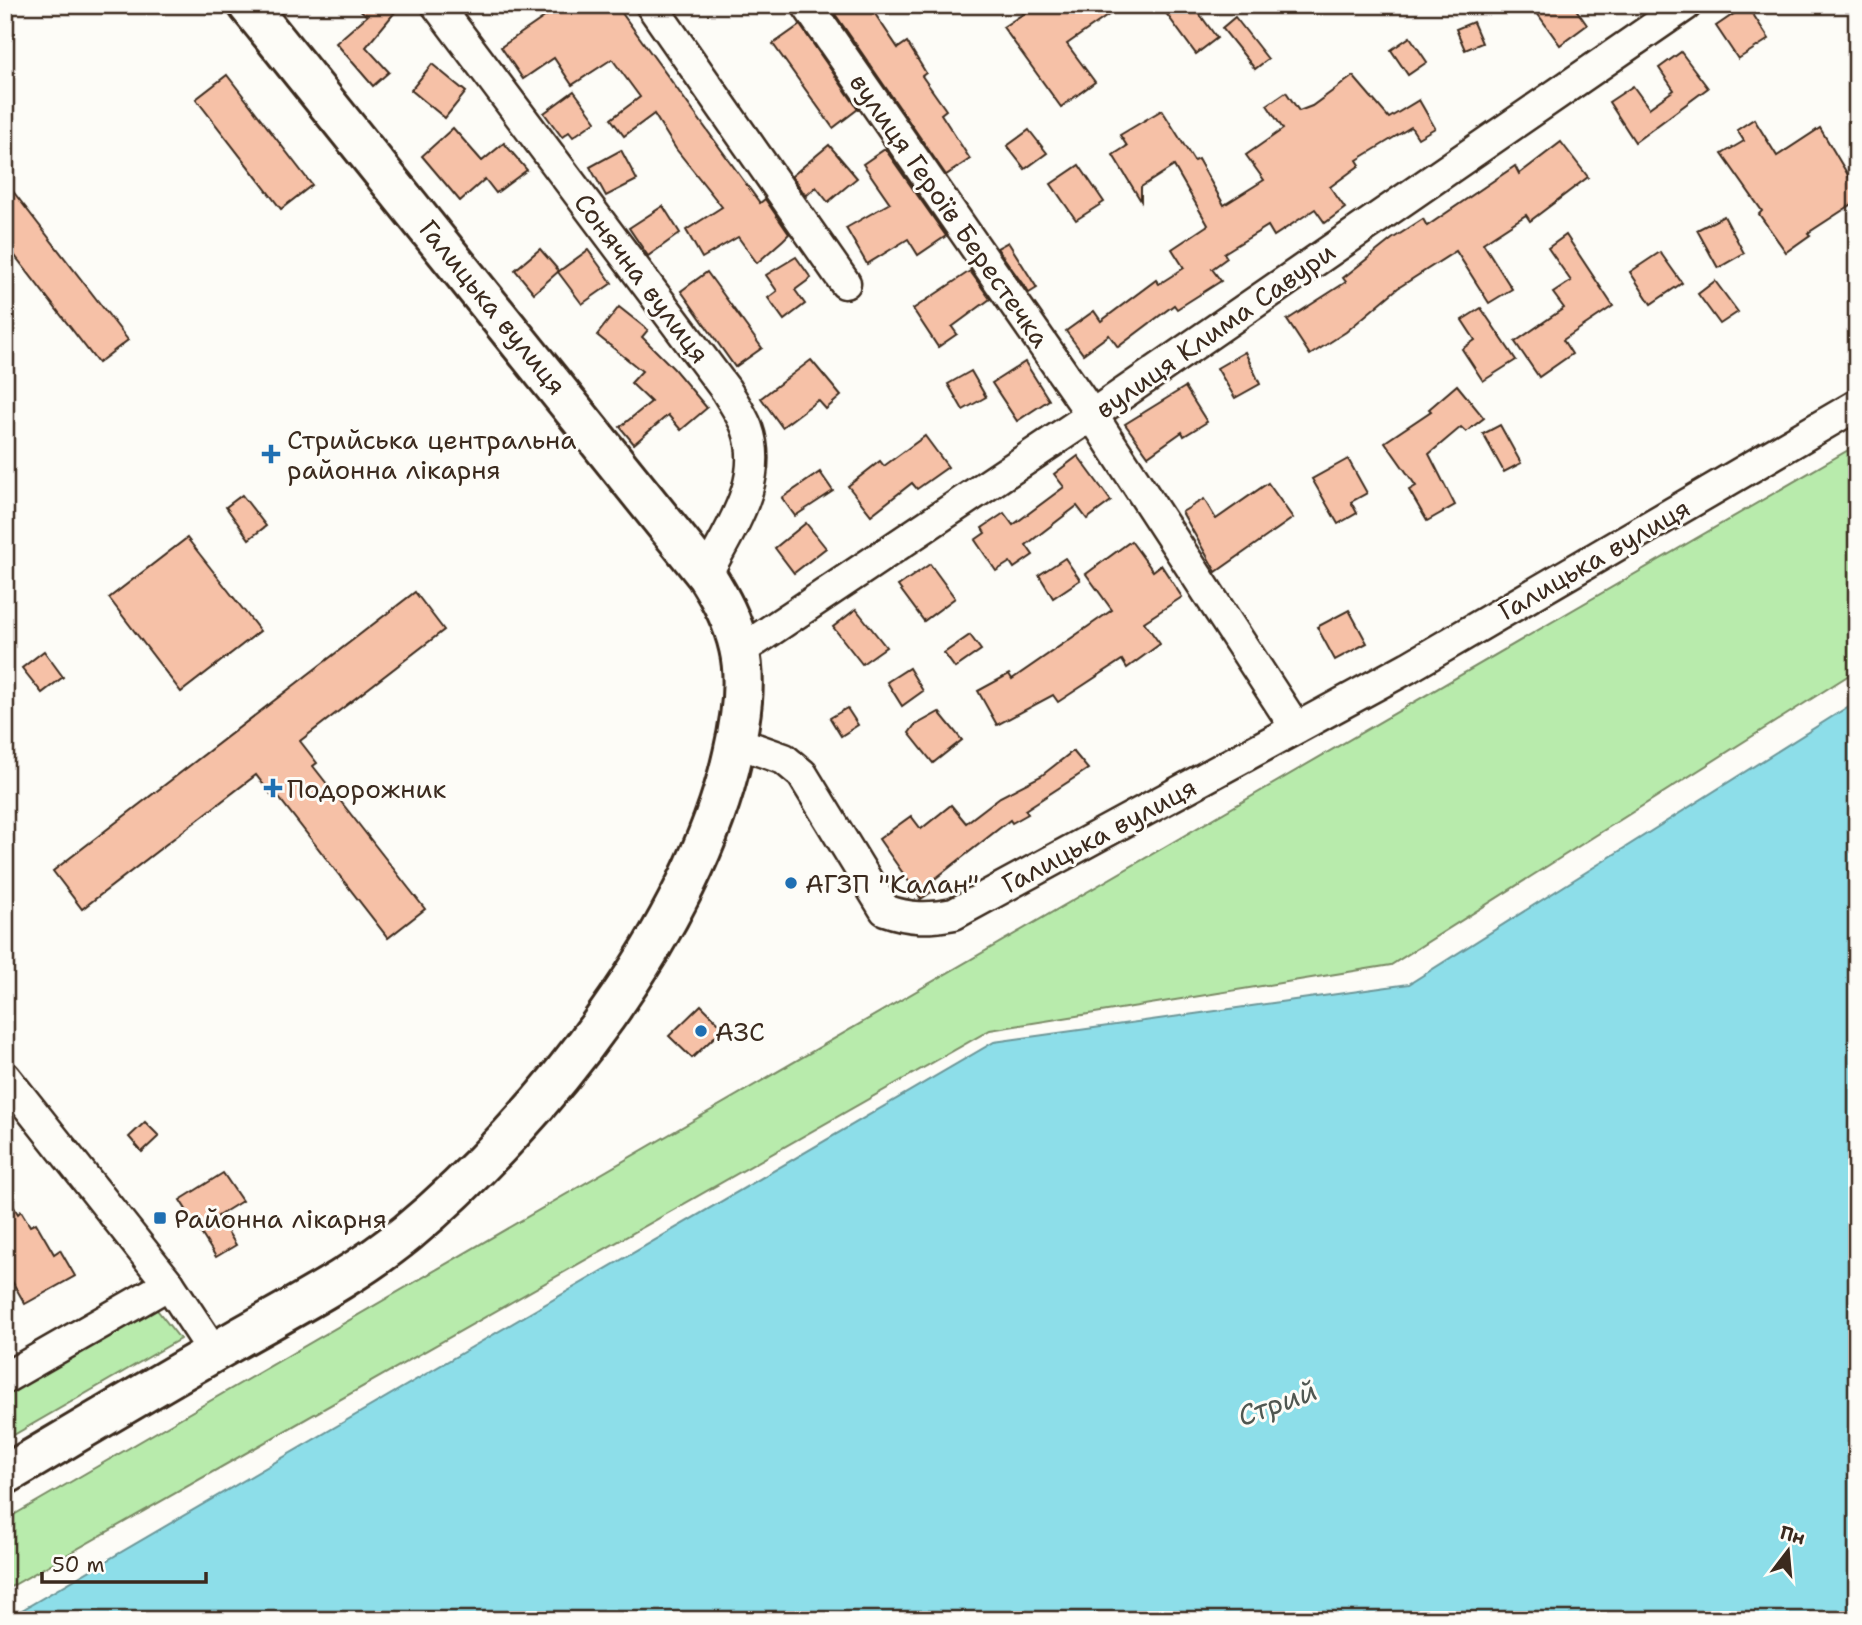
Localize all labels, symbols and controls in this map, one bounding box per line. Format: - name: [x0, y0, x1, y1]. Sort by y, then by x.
- street label: вулиця Героїв Берестечка: [842, 66, 1058, 354]
- street label: Сонячна вулиця: [566, 186, 718, 370]
- street label: Галицька вулиця: [412, 212, 574, 402]
- street label: вулиця Клима Савури: [1088, 234, 1342, 426]
- place label: Стрийська центральна районна лікарня: [287, 422, 576, 487]
- marker: Стрийська центральна районна лікарня: [261, 444, 281, 464]
- street label: Галицька вулиця: [1492, 490, 1696, 628]
- street label: Галицька вулиця: [996, 769, 1202, 901]
- place label: Подорожник: [287, 771, 447, 806]
- marker: Подорожник: [265, 780, 281, 796]
- place label: АГЗП "Калан": [805, 866, 979, 901]
- marker: АГЗП "Калан": [783, 875, 799, 891]
- place label: АЗС: [715, 1014, 765, 1049]
- marker: АЗС: [693, 1023, 709, 1039]
- place label: Районна лікарня: [174, 1201, 387, 1236]
- marker: Районна лікарня: [152, 1210, 168, 1226]
- water label: Стрий: [1232, 1371, 1322, 1435]
- north arrow: [1754, 1516, 1824, 1586]
- text: Пн: [1777, 1520, 1808, 1551]
- scale bar: [42, 1541, 206, 1585]
- text: 50 m: [52, 1551, 105, 1579]

